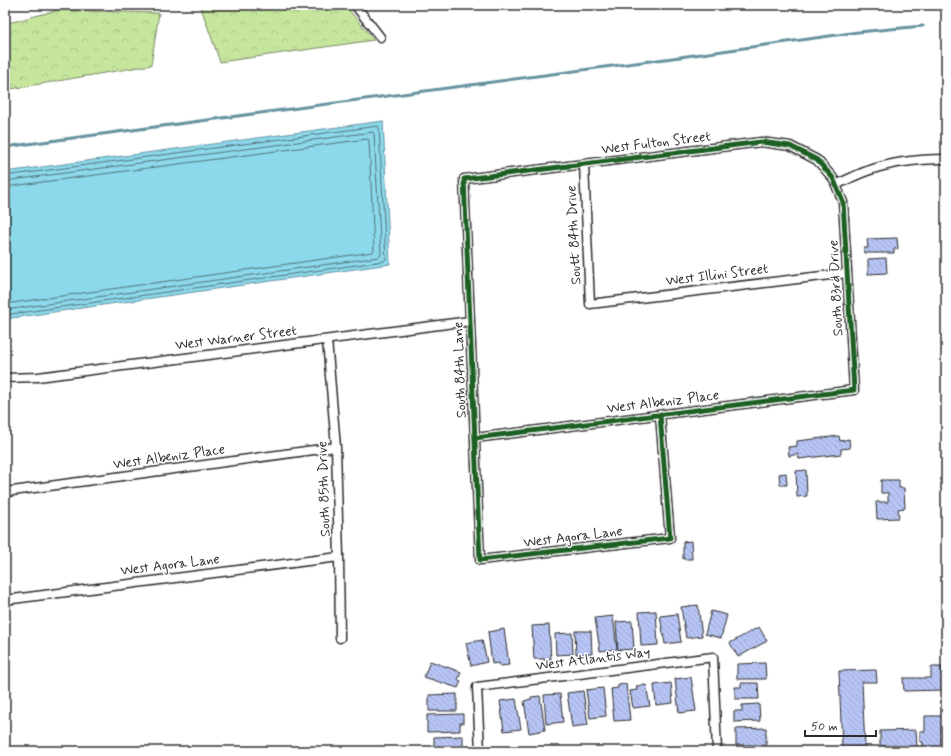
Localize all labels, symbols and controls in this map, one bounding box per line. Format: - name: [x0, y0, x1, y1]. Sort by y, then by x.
- street label: West Fulton Street: [600, 127, 712, 159]
- street label: Soutt 84th Drive: [562, 185, 586, 285]
- street label: South 83rd Drive: [824, 239, 848, 337]
- street label: West Illini Street: [665, 260, 769, 290]
- street label: West Warner Street: [174, 322, 298, 354]
- street label: South 84th Lane: [449, 322, 471, 418]
- street label: West Albeniz Place: [606, 386, 720, 418]
- street label: West Albeniz Place: [112, 440, 226, 474]
- street label: South 85th Drive: [313, 441, 335, 537]
- street label: West Agora Lane: [522, 522, 624, 552]
- street label: West Agora Lane: [119, 550, 221, 580]
- street label: West Atlantis Way: [535, 643, 651, 675]
- scale bar: [805, 712, 876, 738]
- text: 50 m: [811, 719, 838, 735]

